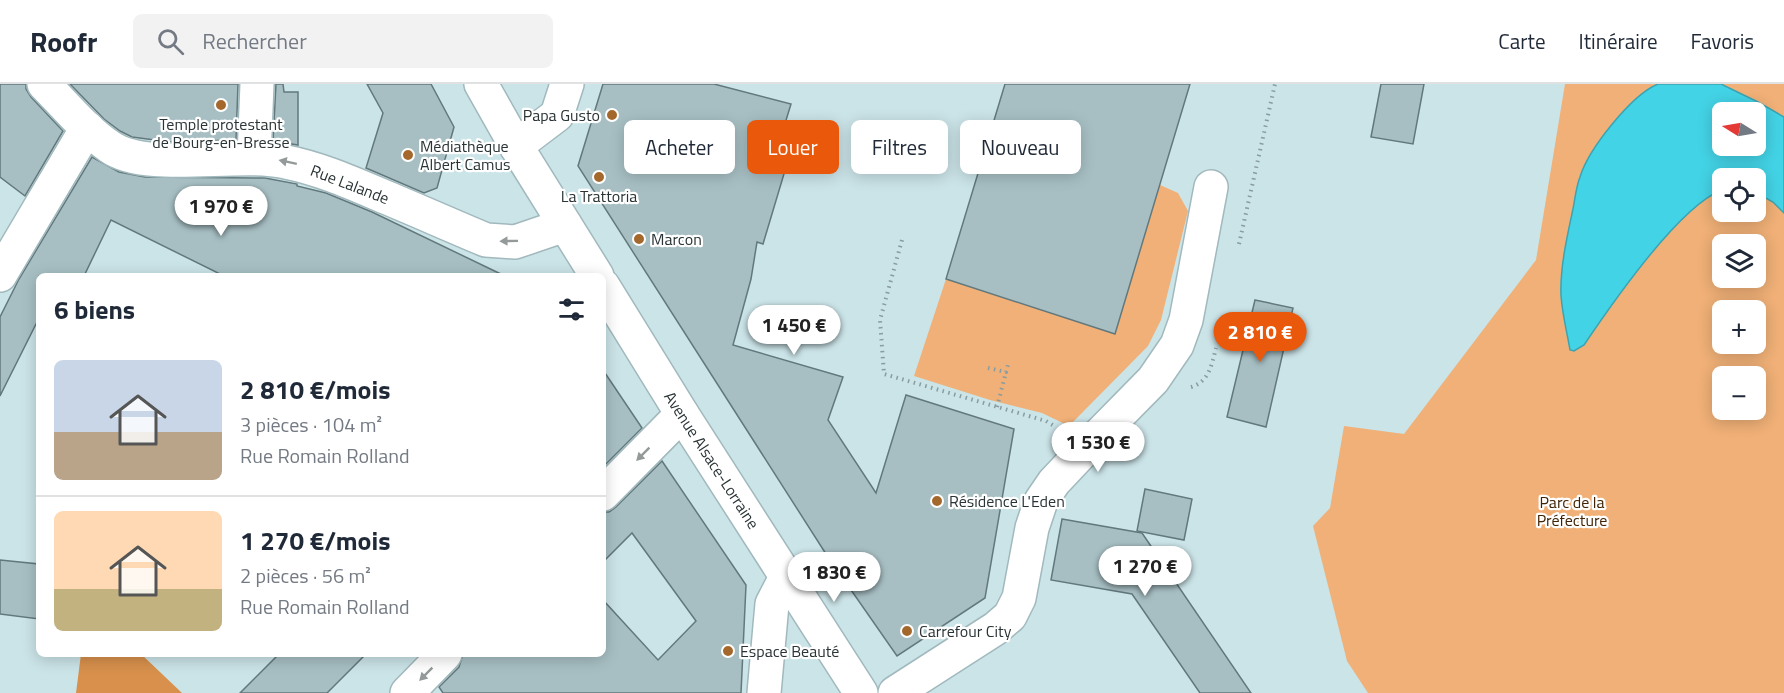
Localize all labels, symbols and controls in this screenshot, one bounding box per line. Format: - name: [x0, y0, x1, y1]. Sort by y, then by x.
- search box: [133, 14, 553, 68]
- text: Roofr: [30, 20, 97, 63]
- text: Rechercher: [202, 24, 307, 58]
- icon: search: [154, 25, 187, 58]
- text: Carte: [1498, 25, 1546, 57]
- text: Itinéraire: [1579, 25, 1658, 57]
- text: Favoris: [1691, 25, 1754, 57]
- marker: Temple protestant de Bourg-en-Bresse: [214, 98, 228, 112]
- north arrow: [1712, 102, 1766, 156]
- map controls: [1712, 102, 1766, 420]
- place label: Papa Gusto: [523, 103, 600, 127]
- marker: Papa Gusto: [605, 108, 619, 122]
- place label: Temple protestant de Bourg-en-Bresse: [152, 112, 290, 154]
- chip: Acheter: [624, 120, 735, 174]
- chip: Louer: [747, 120, 839, 174]
- chip: Filtres: [851, 120, 948, 174]
- chip: Nouveau: [960, 120, 1081, 174]
- place label: Médiathèque Albert Camus: [420, 134, 510, 176]
- marker: Médiathèque Albert Camus: [401, 148, 415, 162]
- one-way arrow: [278, 157, 297, 167]
- street label: Rue Lalande: [307, 158, 393, 210]
- button: locate: [1712, 168, 1766, 222]
- marker: La Trattoria: [592, 170, 606, 184]
- place label: La Trattoria: [561, 184, 637, 208]
- pin: 1 970 €: [166, 186, 276, 237]
- text: 1 970 €: [189, 190, 253, 221]
- place label: Marcon: [651, 227, 702, 251]
- marker: Marcon: [632, 232, 646, 246]
- button: layers: [1712, 234, 1766, 288]
- one-way arrow: [500, 236, 519, 246]
- text: 6 biens: [54, 290, 135, 329]
- icon: filters: [555, 293, 588, 326]
- button: +: [1712, 300, 1766, 354]
- pin: 1 450 €: [739, 305, 849, 356]
- text: 1 450 €: [762, 309, 826, 340]
- pin: 2 810 €: [1205, 312, 1315, 363]
- text: 2 810 €: [1228, 316, 1292, 347]
- button: −: [1712, 366, 1766, 420]
- text: 2 810 €/mois: [240, 370, 390, 409]
- icon: home: [102, 384, 174, 456]
- street label: Avenue Alsace-Lorraine: [658, 387, 766, 533]
- text: 3 pièces · 104 m²: [240, 409, 382, 440]
- pin: 1 530 €: [1043, 422, 1153, 473]
- text: 1 530 €: [1066, 426, 1130, 457]
- text: Rue Romain Rolland: [240, 440, 410, 471]
- one-way arrow: [635, 447, 650, 461]
- place label: Résidence L'Eden: [949, 489, 1065, 513]
- park label: Parc de la Préfecture: [1537, 490, 1607, 532]
- marker: Résidence L'Eden: [930, 494, 944, 508]
- text: 1 270 €/mois: [240, 521, 390, 560]
- icon: home: [102, 535, 174, 607]
- pin: 1 270 €: [1090, 546, 1200, 597]
- text: 1 270 €: [1113, 550, 1177, 581]
- pin: 1 830 €: [779, 552, 889, 603]
- text: 1 830 €: [802, 556, 866, 587]
- text: 2 pièces · 56 m²: [240, 560, 371, 591]
- text: Rue Romain Rolland: [240, 591, 410, 622]
- place label: Carrefour City: [919, 619, 1012, 643]
- marker: Carrefour City: [900, 624, 914, 638]
- place label: Espace Beauté: [740, 639, 839, 663]
- marker: Espace Beauté: [721, 644, 735, 658]
- one-way arrow: [419, 666, 433, 680]

